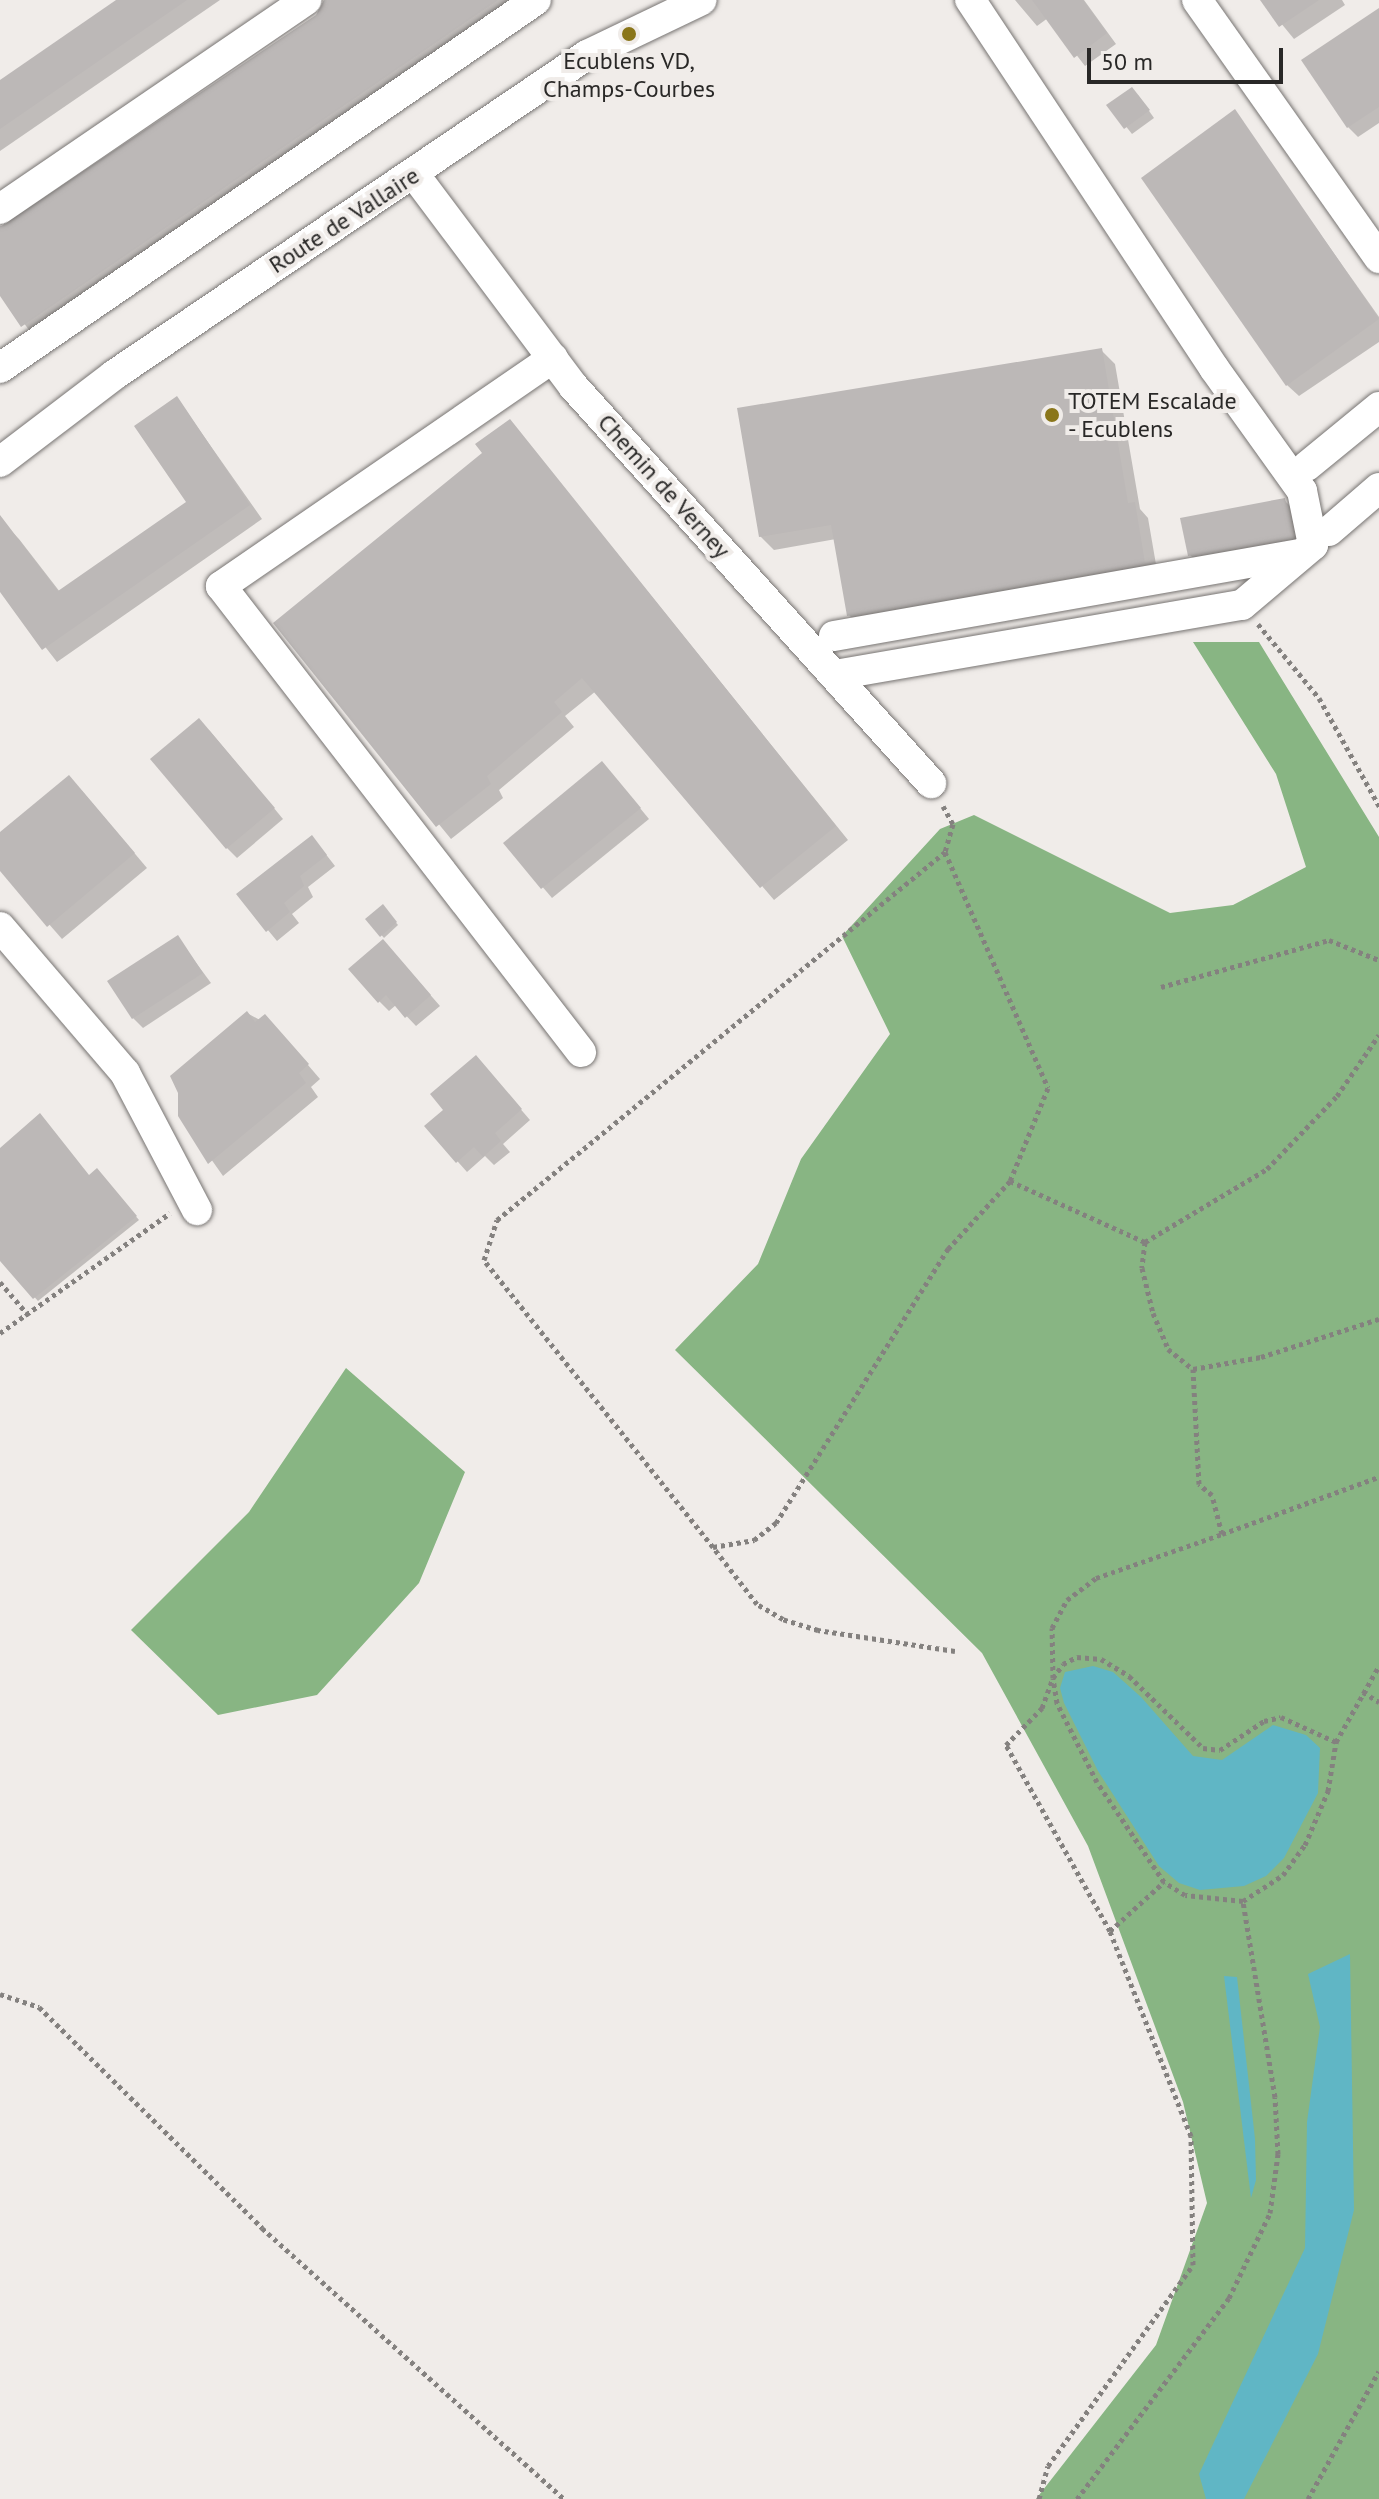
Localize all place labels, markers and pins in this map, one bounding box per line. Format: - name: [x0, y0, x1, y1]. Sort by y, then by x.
- marker: Ecublens VD, Champs-Courbes: [620, 25, 638, 43]
- place label: Ecublens VD, Champs-Courbes: [543, 47, 715, 103]
- place label: TOTEM Escalade - Ecublens: [1068, 387, 1237, 443]
- marker: TOTEM Escalade - Ecublens: [1043, 406, 1061, 424]

